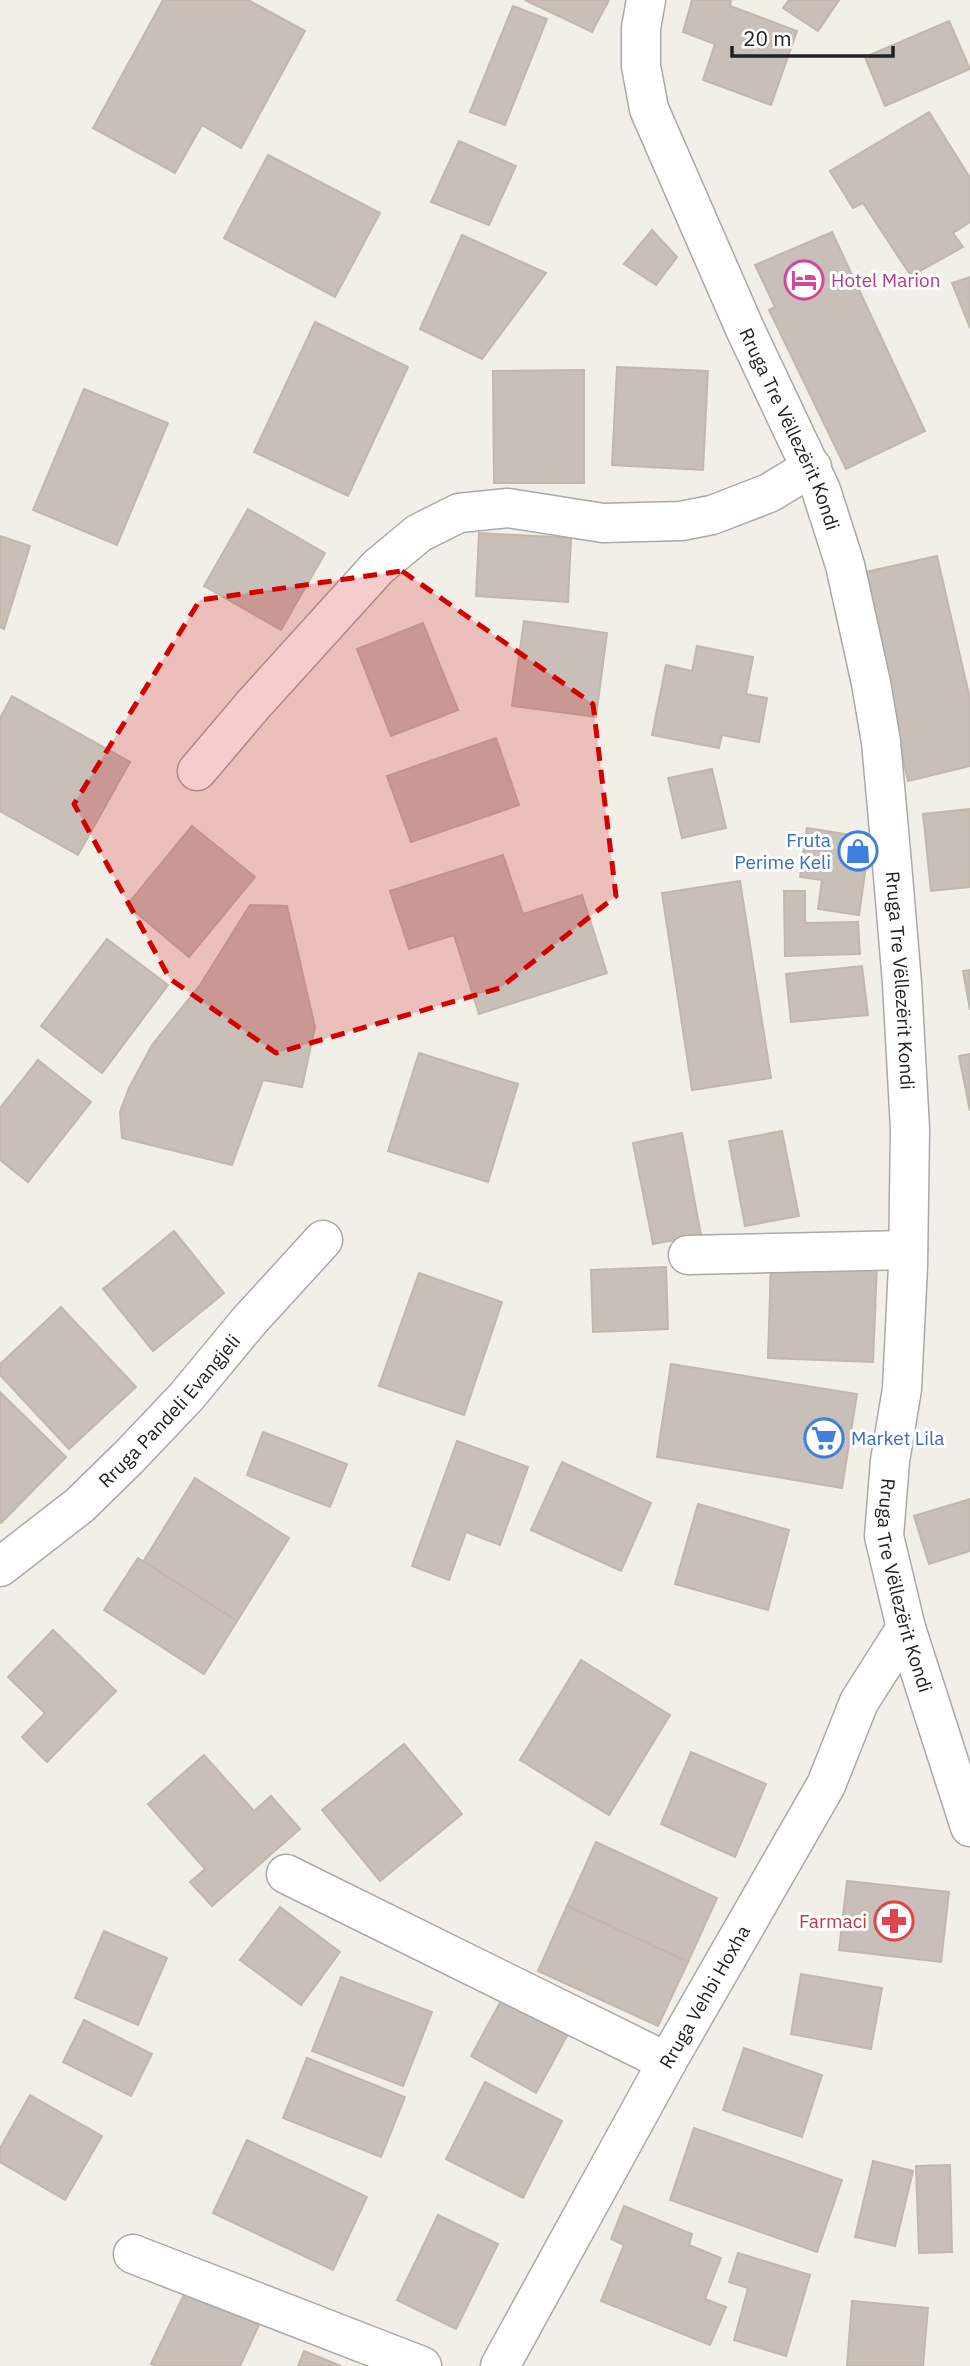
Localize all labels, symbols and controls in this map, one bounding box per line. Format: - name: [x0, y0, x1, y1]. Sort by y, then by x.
- scale bar: [732, 14, 893, 58]
- text: 20 m: [743, 24, 792, 52]
- hotel icon: Hotel Marion: [783, 259, 825, 301]
- place label: Hotel Marion: [831, 268, 940, 292]
- street label: Rruga Tre Vëllezërit Kondi: [734, 324, 845, 533]
- place label: Fruta Perime Keli: [734, 828, 831, 874]
- shop icon: Fruta Perime Keli: [837, 830, 879, 872]
- street label: Rruga Tre Vëllezërit Kondi: [881, 870, 920, 1091]
- street label: Rruga Pandeli Evangjeli: [93, 1329, 245, 1493]
- supermarket icon: Market Lila: [803, 1417, 845, 1459]
- place label: Market Lila: [851, 1426, 944, 1450]
- street label: Rruga Tre Vëllezërit Kondi: [872, 1477, 938, 1695]
- pharmacy icon: Farmaci: [873, 1900, 915, 1942]
- place label: Farmaci: [799, 1909, 867, 1933]
- street label: Rruga Vehbi Hoxha: [654, 1921, 755, 2073]

